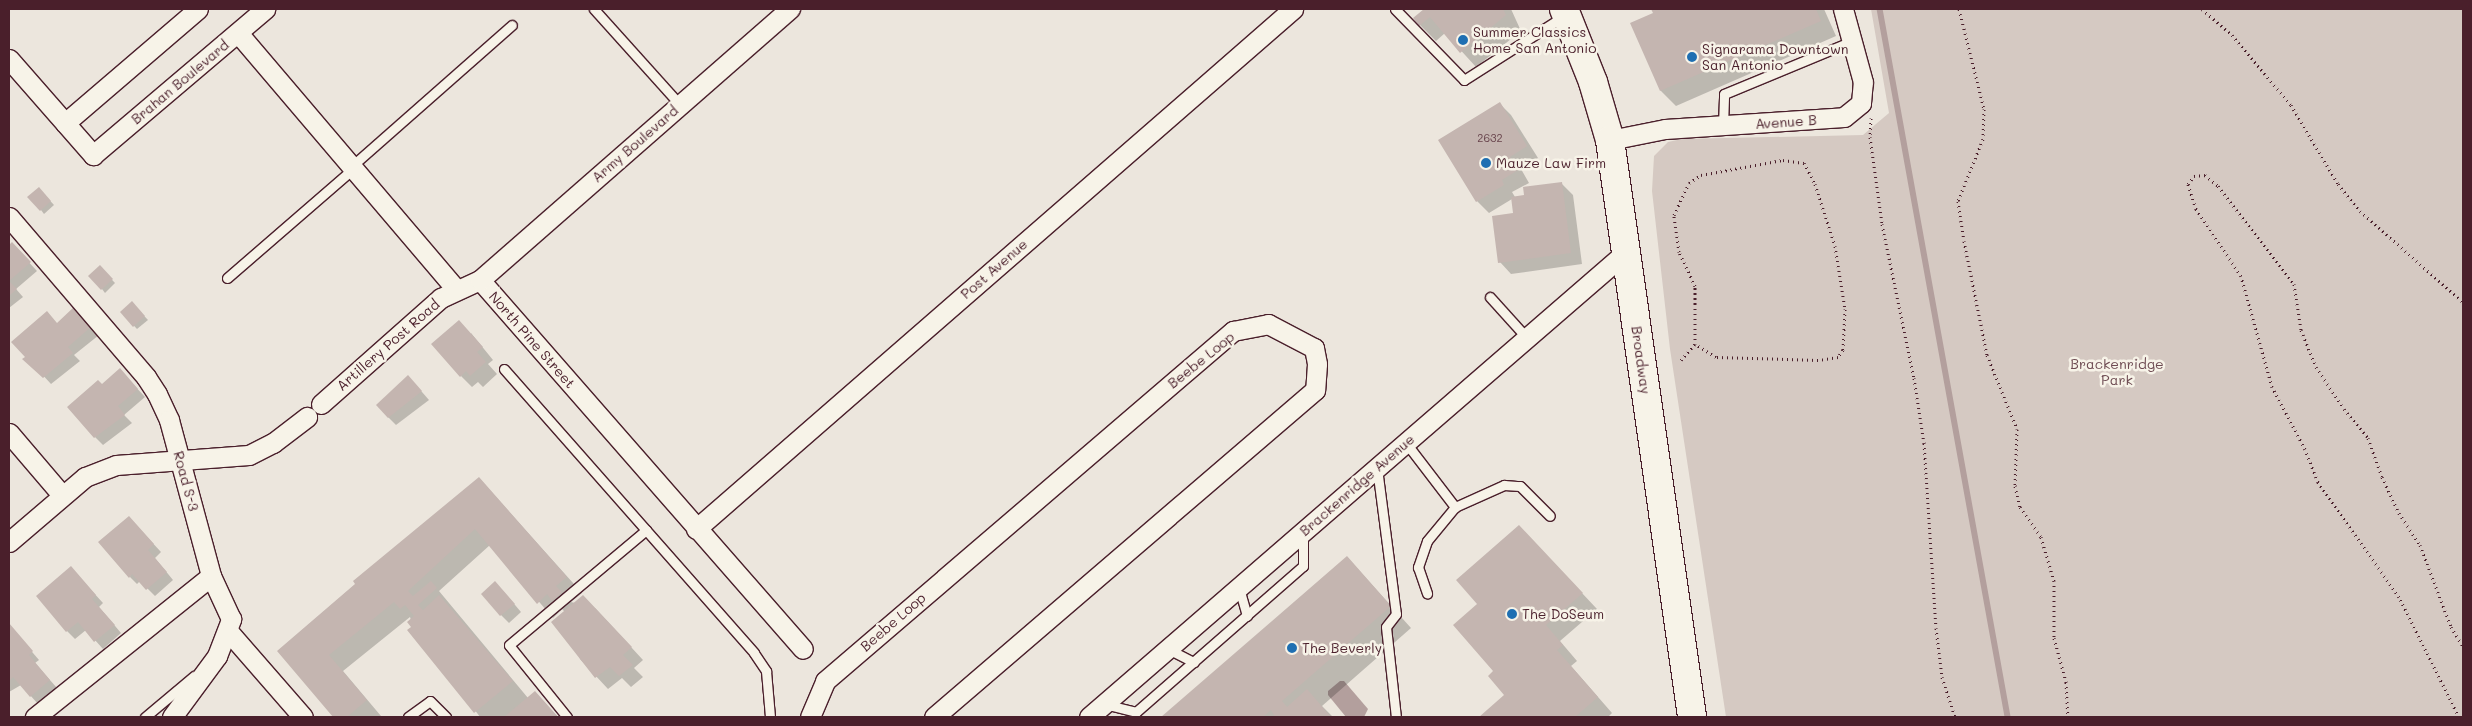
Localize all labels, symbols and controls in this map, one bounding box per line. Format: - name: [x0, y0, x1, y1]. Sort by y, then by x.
- place label: Summer Classics Home San Antonio: [1473, 24, 1597, 56]
- marker: Summer Classics Home San Antonio: [1457, 34, 1469, 46]
- street label: Brahan Boulevard: [128, 36, 232, 128]
- place label: Signarama Downtown San Antonio: [1702, 41, 1848, 74]
- marker: Signarama Downtown San Antonio: [1686, 51, 1698, 63]
- street label: Army Boulevard: [589, 102, 681, 186]
- street label: Avenue B: [1755, 111, 1817, 133]
- house number: 2632: [1477, 131, 1503, 145]
- place label: Mauze Law Firm: [1496, 155, 1606, 171]
- marker: Mauze Law Firm: [1480, 157, 1492, 169]
- street label: Post Avenue: [957, 236, 1031, 302]
- street label: North Pine Street: [485, 288, 579, 392]
- street label: Artillery Post Road: [333, 296, 443, 394]
- street label: Broadway: [1628, 325, 1654, 395]
- street label: Beebe Loop: [1164, 328, 1238, 392]
- park label: Brackenridge Park: [2070, 356, 2164, 388]
- street label: Brackenridge Avenue: [1296, 431, 1418, 539]
- street label: Road S-3: [170, 449, 202, 513]
- street label: Beebe Loop: [857, 589, 929, 655]
- place label: The DoSeum: [1522, 606, 1604, 622]
- marker: The DoSeum: [1506, 608, 1518, 620]
- place label: The Beverly: [1302, 640, 1382, 656]
- marker: The Beverly: [1286, 642, 1298, 654]

